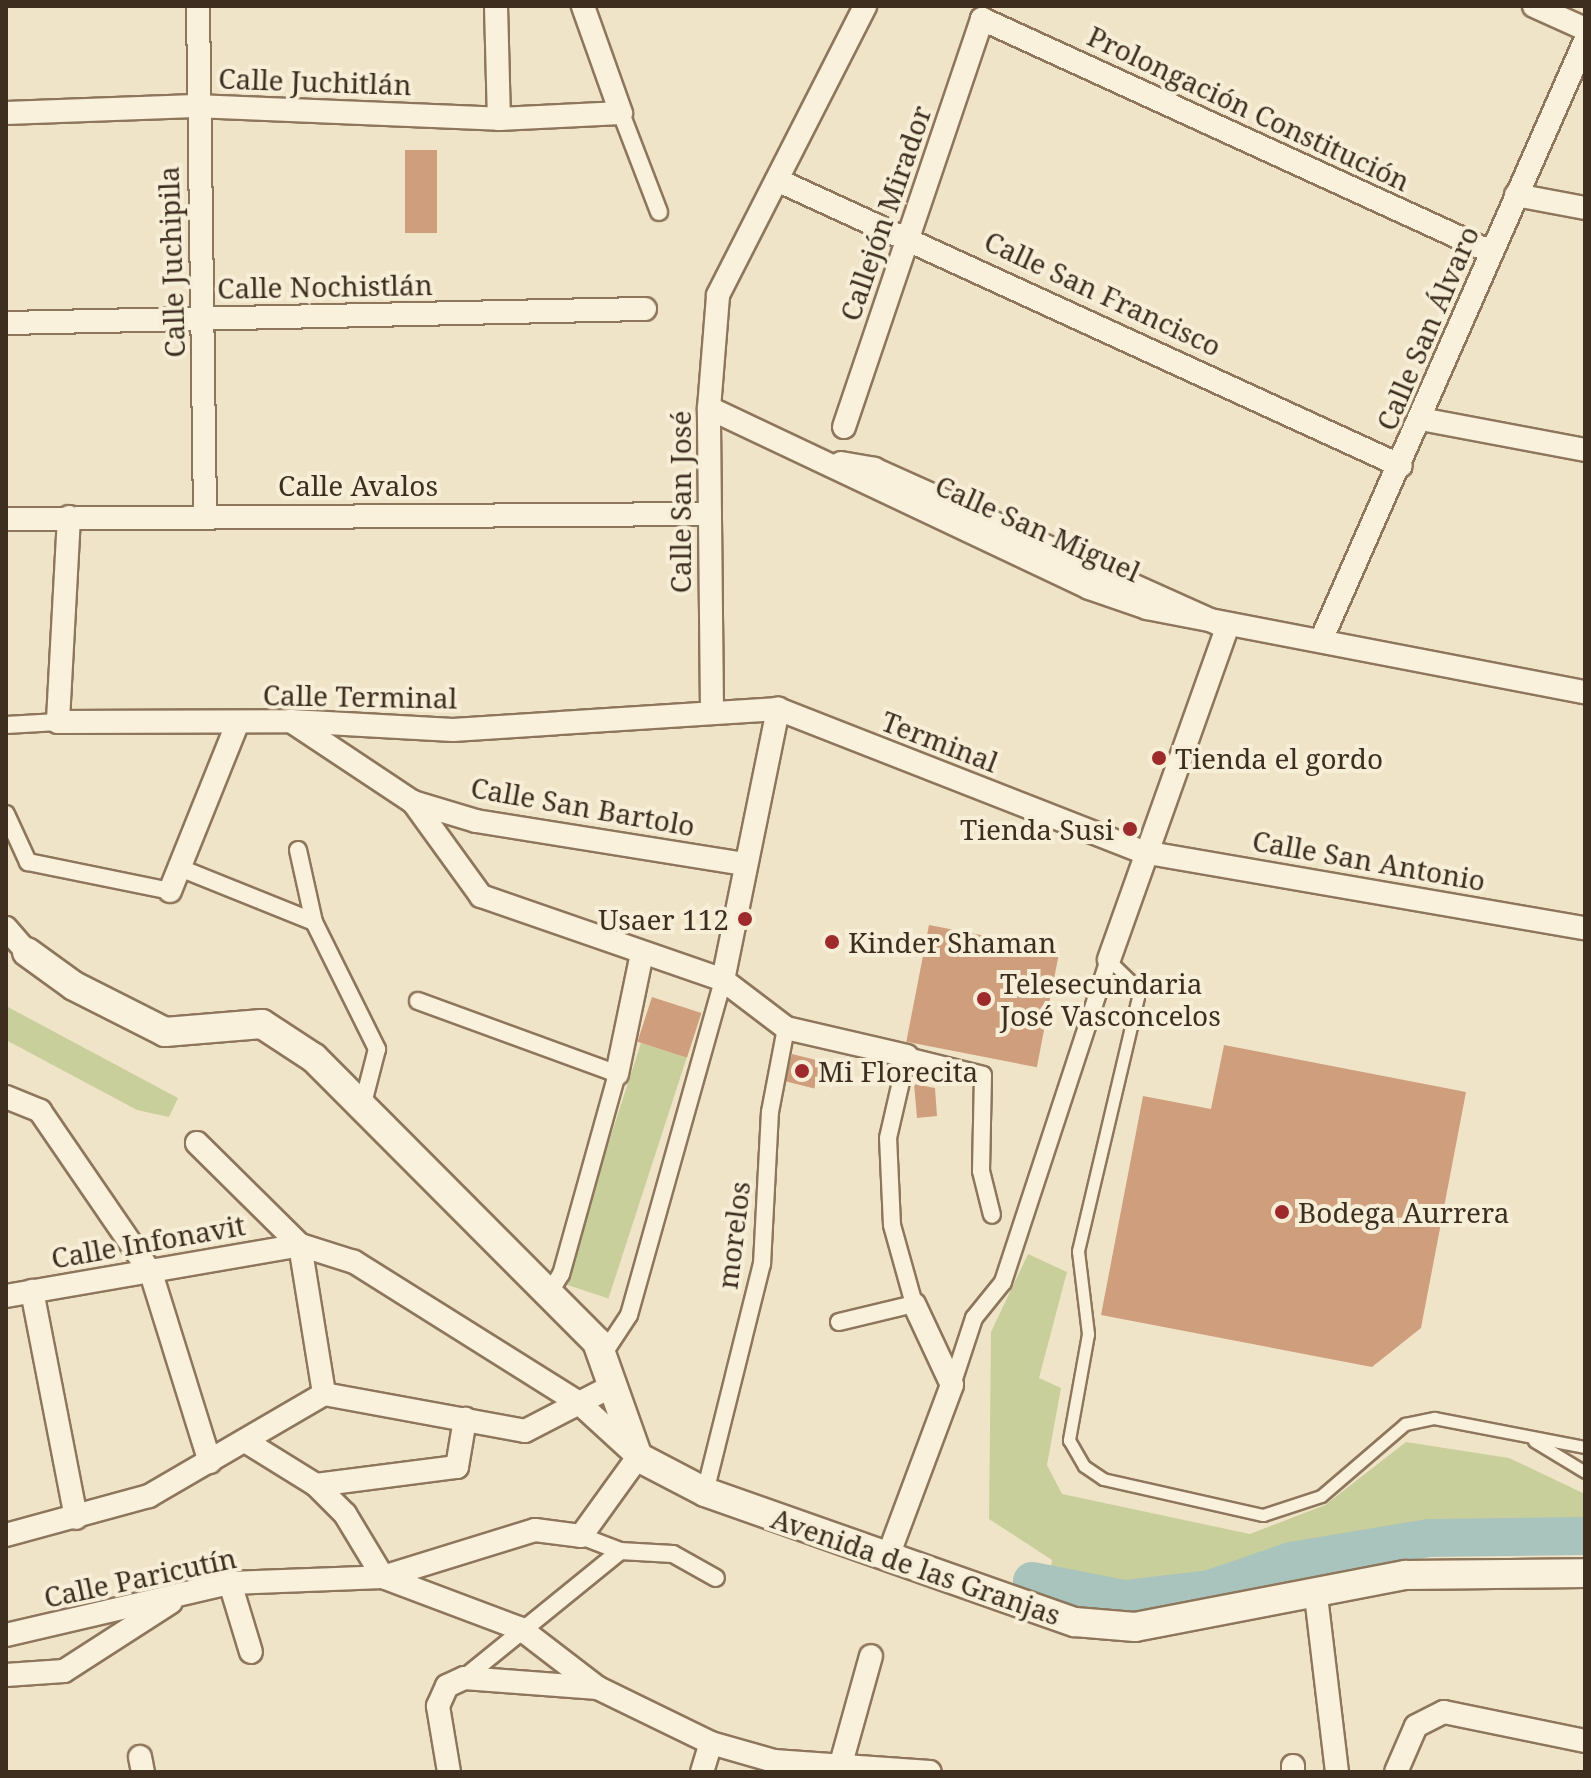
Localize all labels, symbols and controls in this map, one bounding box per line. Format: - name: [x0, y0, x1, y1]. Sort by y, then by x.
- street label: Prolongación Constitución: [1083, 18, 1415, 198]
- street label: Calle Juchitlán: [218, 61, 412, 101]
- street label: Callejón Mirador: [832, 101, 938, 325]
- street label: Calle Juchipila: [151, 166, 191, 358]
- street label: Calle San Álvaro: [1369, 221, 1485, 435]
- street label: Calle San Francisco: [979, 223, 1227, 363]
- street label: Calle Nochistlán: [217, 267, 433, 305]
- street label: Calle San José: [663, 411, 697, 593]
- street label: Calle Avalos: [278, 468, 438, 502]
- street label: Calle San Miguel: [930, 468, 1146, 588]
- street label: Calle Terminal: [263, 678, 457, 714]
- street label: Terminal: [877, 703, 1003, 779]
- place label: Tienda el gordo: [1175, 741, 1383, 775]
- marker: Tienda el gordo: [1150, 749, 1168, 767]
- street label: Calle San Bartolo: [468, 770, 698, 842]
- place label: Tienda Susi: [960, 812, 1114, 846]
- marker: Tienda Susi: [1121, 820, 1139, 838]
- street label: Calle San Antonio: [1250, 823, 1488, 897]
- place label: Usaer 112: [598, 902, 729, 936]
- marker: Usaer 112: [736, 910, 754, 928]
- place label: Kinder Shaman: [848, 925, 1056, 959]
- marker: Kinder Shaman: [823, 933, 841, 951]
- place label: Telesecundaria José Vasconcelos: [1000, 966, 1221, 1032]
- marker: Telesecundaria José Vasconcelos: [975, 990, 993, 1008]
- place label: Mi Florecita: [818, 1054, 978, 1088]
- marker: Mi Florecita: [793, 1062, 811, 1080]
- street label: morelos: [710, 1179, 756, 1291]
- place label: Bodega Aurrera: [1298, 1195, 1509, 1229]
- marker: Bodega Aurrera: [1273, 1203, 1291, 1221]
- street label: Calle Infonavit: [48, 1207, 248, 1275]
- street label: Avenida de las Granjas: [767, 1501, 1065, 1631]
- street label: Calle Paricutín: [41, 1540, 239, 1614]

